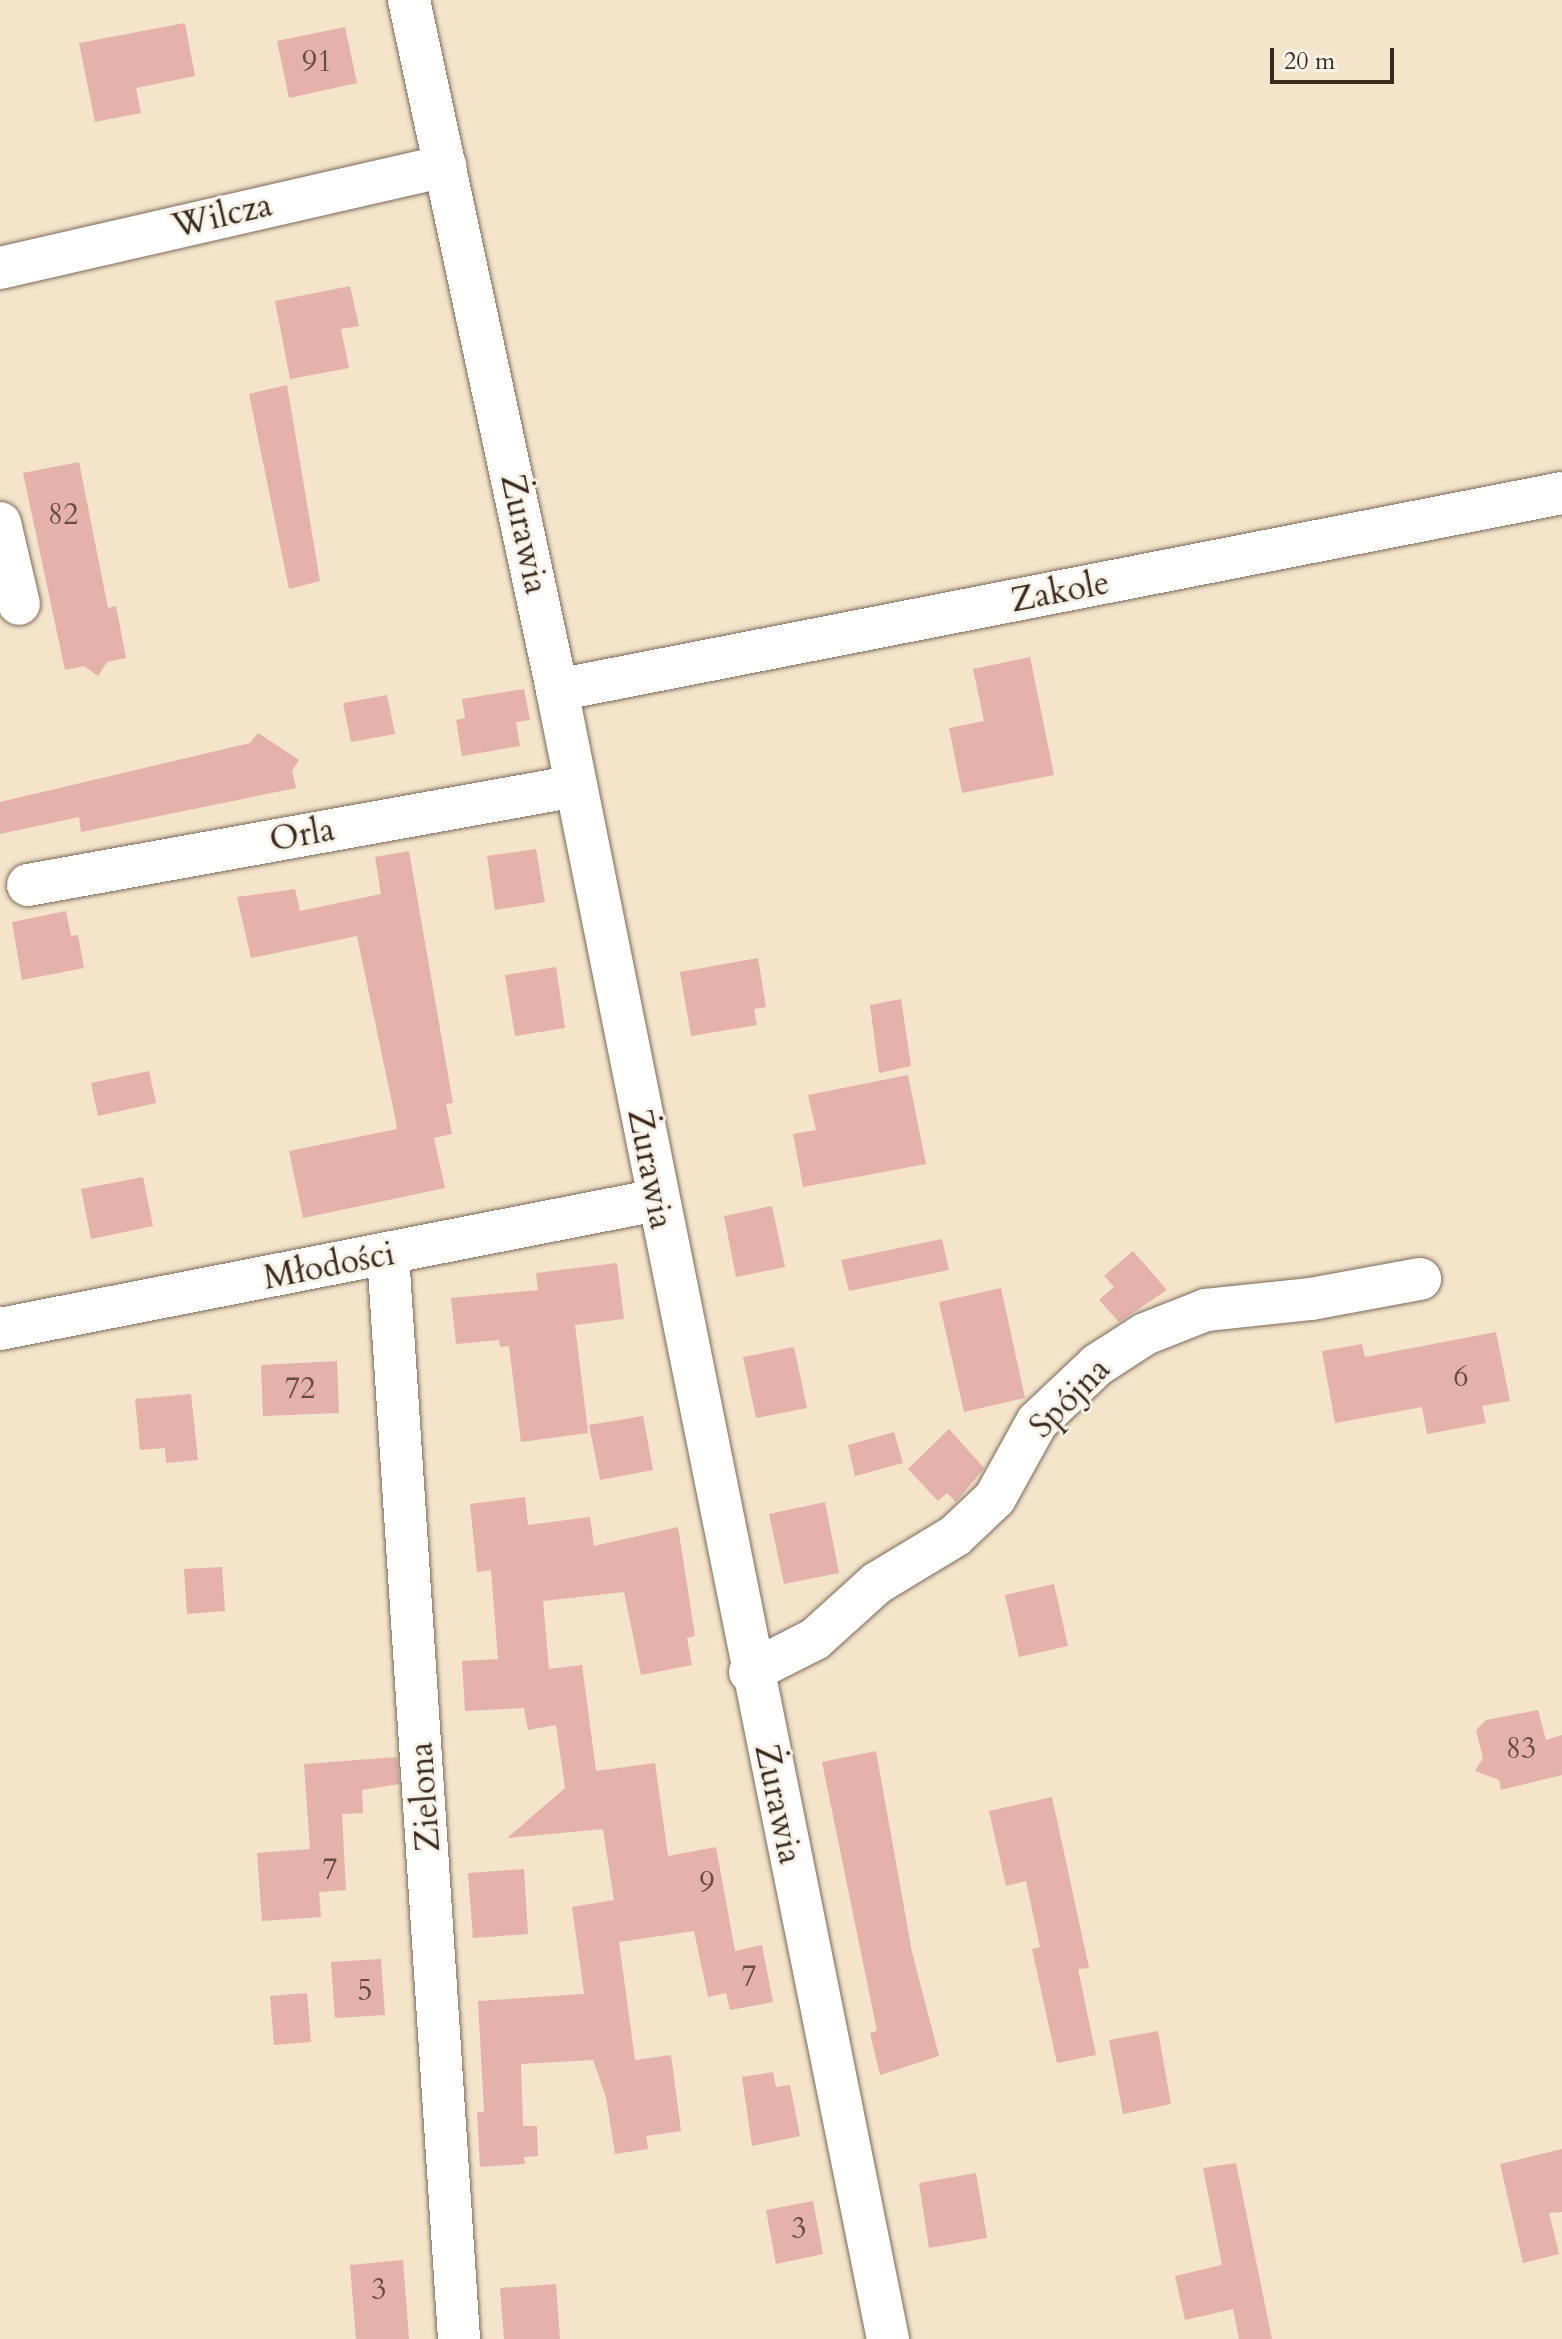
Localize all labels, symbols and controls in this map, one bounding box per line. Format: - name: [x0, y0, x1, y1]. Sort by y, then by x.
- scale bar: [1274, 32, 1398, 82]
- house number: 91: [302, 44, 332, 80]
- text: 20 m: [1284, 45, 1335, 78]
- street label: Wilcza: [168, 185, 276, 247]
- street label: Żurawia: [491, 470, 557, 598]
- house number: 82: [48, 497, 78, 533]
- street label: Zakole: [1007, 562, 1113, 622]
- street label: Orla: [266, 809, 338, 861]
- street label: Żurawia: [618, 1105, 682, 1233]
- street label: Młodości: [260, 1233, 398, 1299]
- street label: Spójna: [1021, 1349, 1119, 1447]
- house number: 6: [1453, 1359, 1469, 1395]
- house number: 72: [285, 1371, 315, 1407]
- house number: 83: [1506, 1731, 1536, 1767]
- street label: Żurawia: [745, 1740, 811, 1868]
- street label: Zielona: [401, 1741, 449, 1853]
- house number: 7: [322, 1852, 338, 1888]
- house number: 9: [699, 1865, 715, 1901]
- house number: 7: [741, 1959, 757, 1995]
- house number: 5: [357, 1973, 373, 2009]
- house number: 3: [791, 2211, 807, 2247]
- house number: 3: [371, 2272, 387, 2308]

